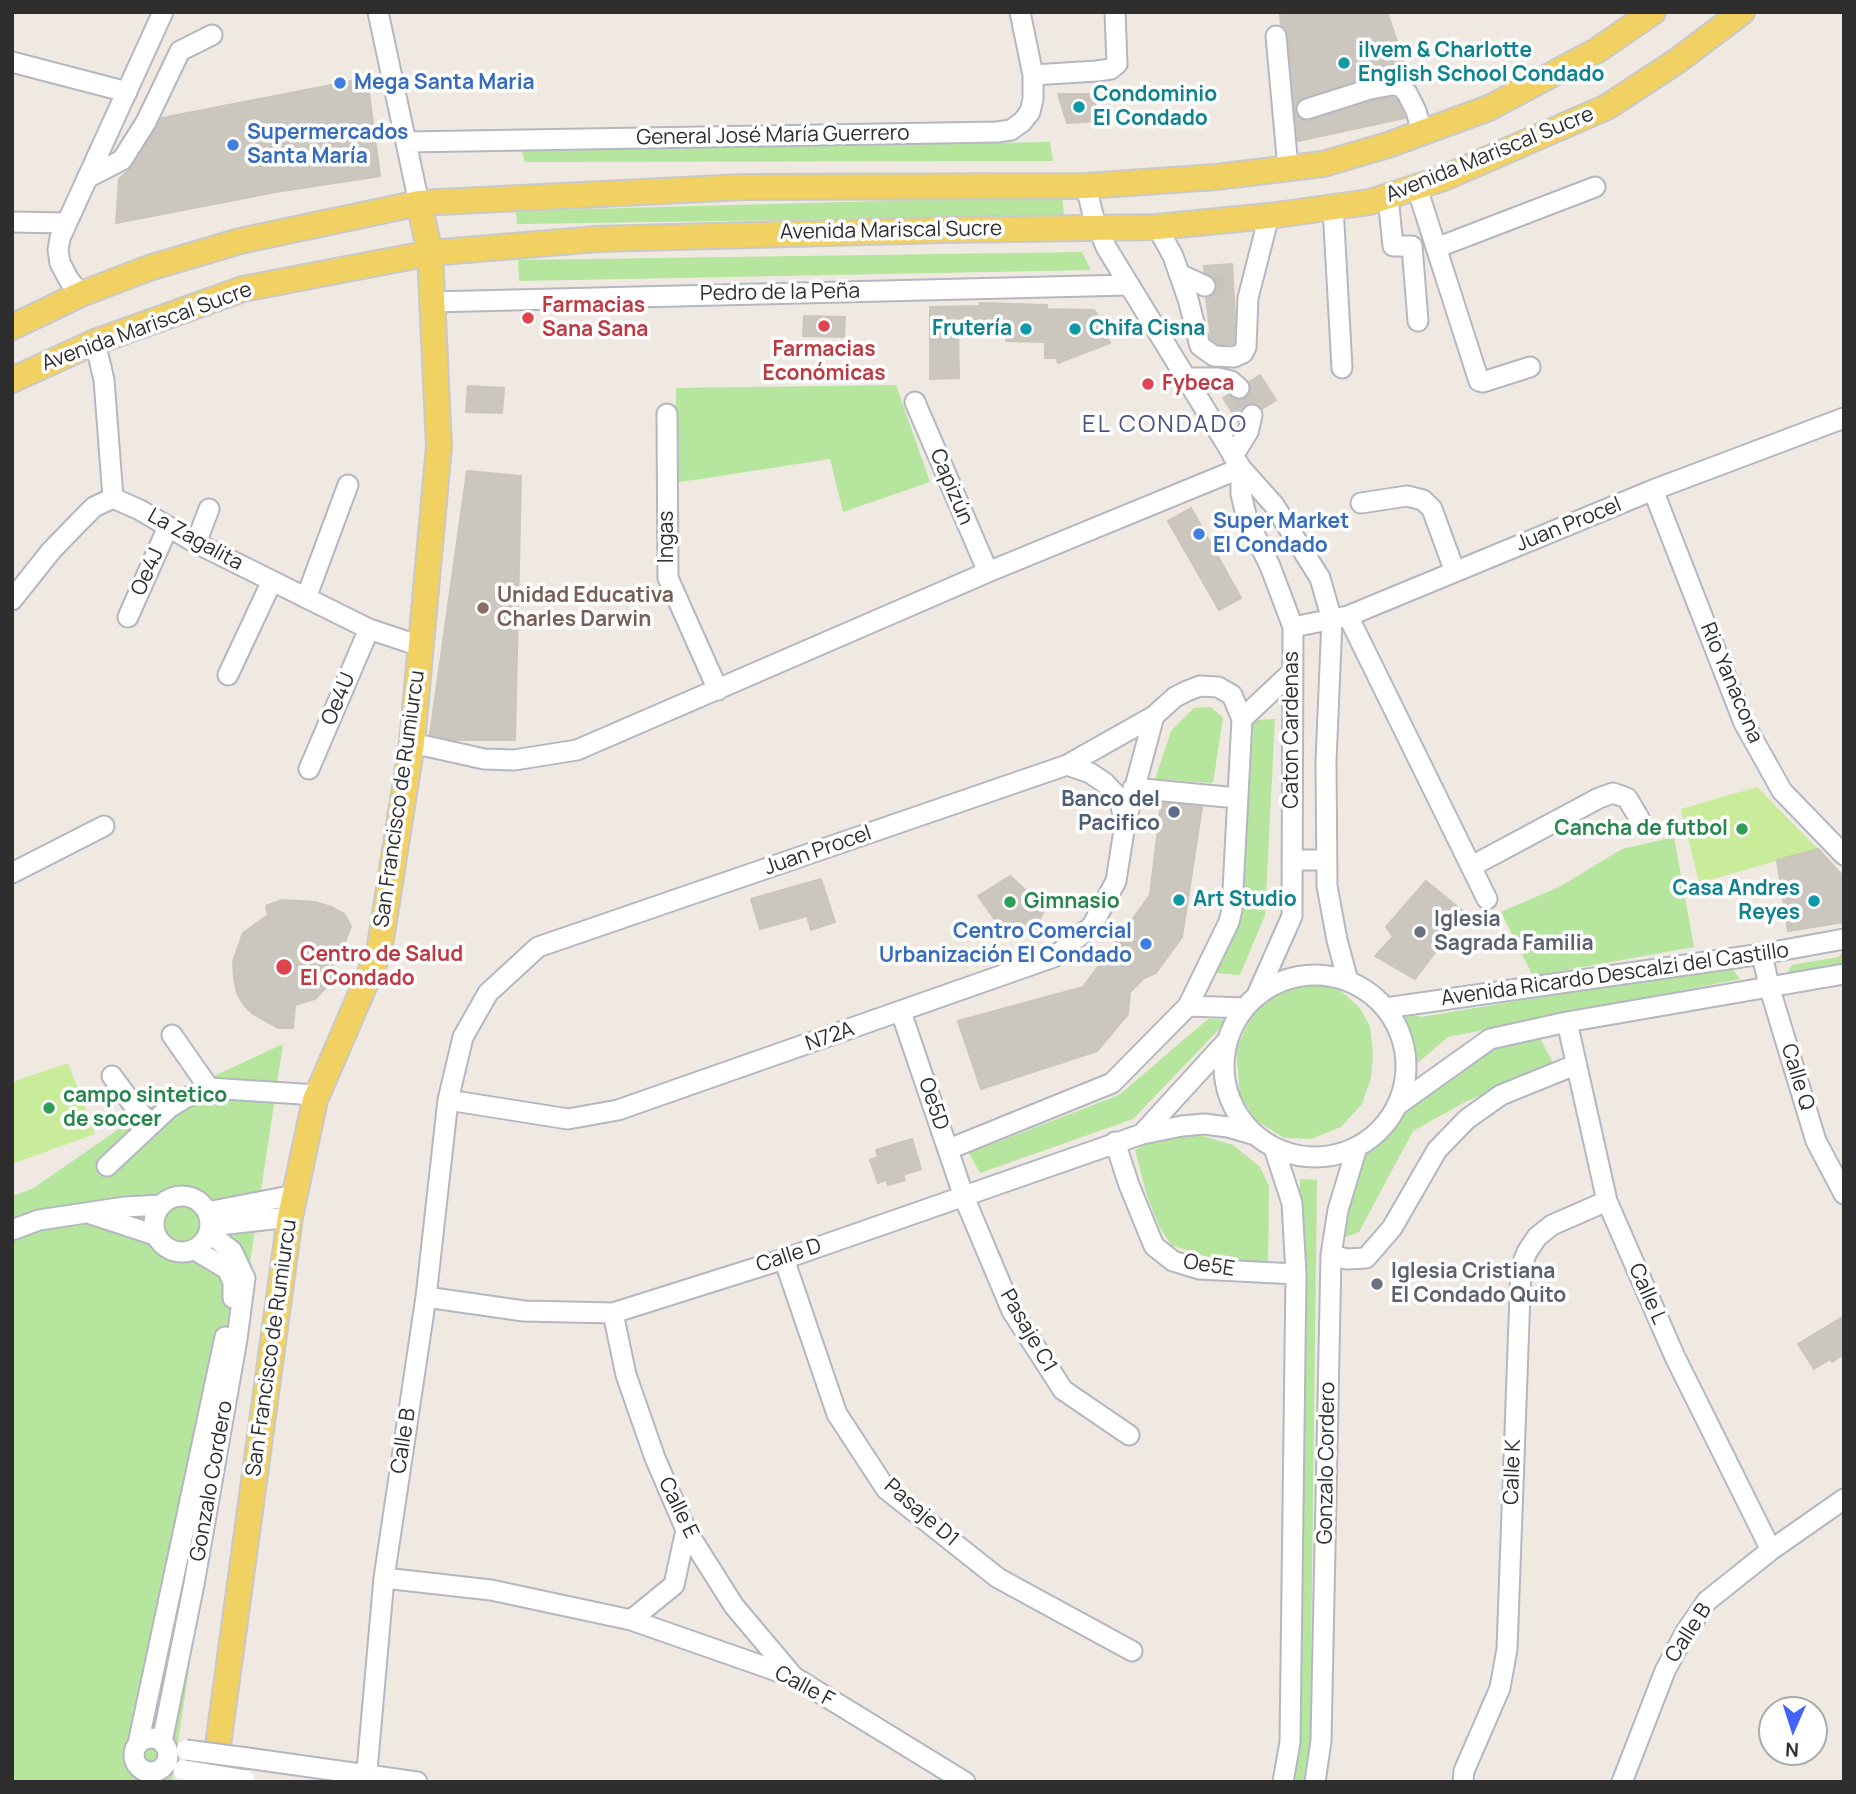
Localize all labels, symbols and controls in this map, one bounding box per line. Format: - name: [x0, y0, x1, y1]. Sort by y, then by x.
- place label: ilvem & Charlotte English School Condado: [1358, 38, 1604, 88]
- marker: ilvem & Charlotte English School Condado: [1336, 55, 1352, 71]
- place label: Mega Santa Maria: [354, 70, 535, 96]
- marker: Mega Santa Maria: [332, 75, 348, 91]
- place label: Condominio El Condado: [1093, 82, 1217, 132]
- marker: Condominio El Condado: [1071, 99, 1087, 115]
- street label: Avenida Mariscal Sucre: [1382, 102, 1598, 208]
- place label: Supermercados Santa María: [247, 120, 408, 170]
- street label: General José María Guerrero: [636, 121, 910, 151]
- marker: Supermercados Santa María: [225, 137, 241, 153]
- street label: Avenida Mariscal Sucre: [780, 216, 1002, 246]
- street label: Avenida Mariscal Sucre: [38, 277, 256, 377]
- street label: Pedro de la Peña: [700, 279, 860, 307]
- place label: Farmacias Sana Sana: [542, 293, 648, 343]
- marker: Farmacias Sana Sana: [520, 310, 536, 326]
- place label: Frutería: [932, 316, 1012, 342]
- place label: Chifa Cisna: [1089, 316, 1205, 342]
- marker: Farmacias Económicas: [816, 318, 832, 334]
- marker: Frutería: [1018, 321, 1034, 337]
- marker: Chifa Cisna: [1067, 321, 1083, 337]
- place label: Farmacias Económicas: [762, 337, 886, 387]
- place label: Fybeca: [1162, 371, 1234, 397]
- marker: Fybeca: [1140, 376, 1156, 392]
- district label: EL CONDADO: [1083, 411, 1247, 439]
- street label: Capizún: [924, 445, 978, 529]
- street label: Juan Procel: [1513, 492, 1625, 558]
- street label: La Zagalita: [143, 503, 247, 577]
- place label: Super Market El Condado: [1213, 509, 1349, 559]
- street label: Ingas: [654, 511, 680, 563]
- marker: Super Market El Condado: [1191, 526, 1207, 542]
- street label: Oe4J: [126, 544, 170, 600]
- place label: Unidad Educativa Charles Darwin: [497, 583, 674, 633]
- marker: Unidad Educativa Charles Darwin: [475, 600, 491, 616]
- street label: Rio Yanacona: [1694, 619, 1768, 747]
- street label: Caton Cardenas: [1279, 651, 1305, 809]
- street label: Oe4U: [317, 669, 361, 729]
- street label: San Francisco de Rumiurcu: [369, 669, 431, 929]
- place label: Banco del Pacifico: [1061, 787, 1160, 837]
- marker: Banco del Pacifico: [1166, 804, 1182, 820]
- place label: Cancha de futbol: [1554, 816, 1728, 842]
- street label: Juan Procel: [761, 821, 875, 881]
- marker: Cancha de futbol: [1734, 821, 1750, 837]
- place label: Casa Andres Reyes: [1673, 876, 1800, 926]
- place label: Art Studio: [1193, 887, 1297, 913]
- place label: Gimnasio: [1024, 889, 1120, 915]
- marker: Art Studio: [1171, 892, 1187, 908]
- marker: Casa Andres Reyes: [1806, 893, 1822, 909]
- marker: Gimnasio: [1002, 894, 1018, 910]
- place label: Iglesia Sagrada Familia: [1434, 907, 1594, 957]
- place label: Centro Comercial Urbanización El Condado: [879, 919, 1132, 969]
- marker: Iglesia Sagrada Familia: [1412, 924, 1428, 940]
- marker: Centro Comercial Urbanización El Condado: [1138, 936, 1154, 952]
- street label: Avenida Ricardo Descalzi del Castillo: [1439, 938, 1791, 1012]
- place label: Centro de Salud El Condado: [300, 942, 463, 992]
- marker: Centro de Salud El Condado: [274, 957, 294, 977]
- street label: N72A: [802, 1017, 858, 1057]
- street label: Calle Q: [1775, 1041, 1819, 1113]
- street label: Oe5D: [912, 1075, 954, 1133]
- place label: campo sintetico de soccer: [63, 1083, 227, 1133]
- marker: campo sintetico de soccer: [41, 1100, 57, 1116]
- street label: San Francisco de Rumiurcu: [241, 1218, 303, 1478]
- street label: Calle D: [753, 1234, 825, 1278]
- street label: Oe5E: [1182, 1250, 1236, 1282]
- place label: Iglesia Cristiana El Condado Quito: [1391, 1259, 1566, 1309]
- street label: Calle L: [1623, 1260, 1671, 1328]
- marker: Iglesia Cristiana El Condado Quito: [1369, 1276, 1385, 1292]
- street label: Pasaje C1: [994, 1285, 1062, 1377]
- street label: Gonzalo Cordero: [1313, 1381, 1341, 1545]
- street label: Gonzalo Cordero: [185, 1399, 239, 1563]
- street label: Calle B: [386, 1407, 422, 1475]
- street label: Calle K: [1499, 1439, 1527, 1505]
- street label: Calle E: [652, 1473, 704, 1543]
- street label: Pasaje D1: [879, 1474, 963, 1552]
- street label: Calle B: [1661, 1599, 1717, 1667]
- street label: Calle F: [770, 1661, 838, 1713]
- north arrow: [1758, 1696, 1828, 1766]
- text: N: [1785, 1737, 1800, 1763]

